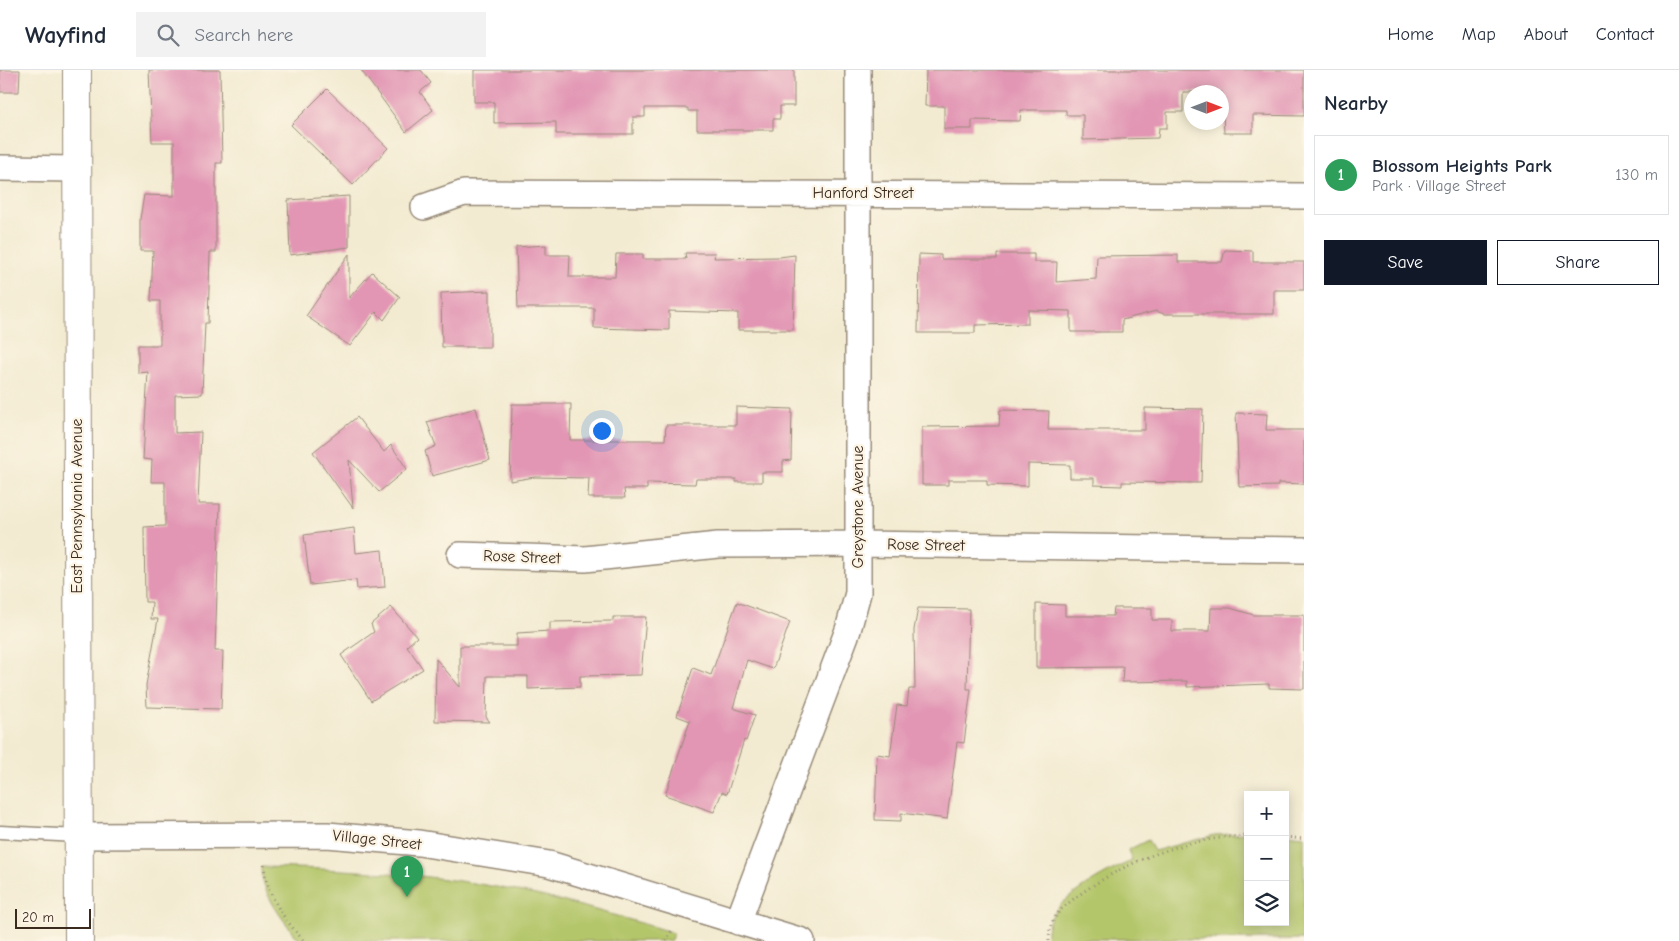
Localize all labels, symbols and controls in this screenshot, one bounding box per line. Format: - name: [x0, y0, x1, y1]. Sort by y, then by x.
- search box: [136, 12, 486, 57]
- text: Wayfind: [25, 21, 106, 49]
- icon: search: [154, 21, 182, 49]
- text: Search here: [194, 24, 293, 46]
- text: Home: [1387, 24, 1434, 45]
- text: Map: [1462, 24, 1496, 45]
- text: About: [1524, 24, 1568, 45]
- text: Contact: [1596, 24, 1654, 45]
- north arrow: [1184, 85, 1229, 130]
- text: Nearby: [1324, 91, 1388, 115]
- text: Blossom Heights Park: [1372, 155, 1552, 177]
- text: 1: [1338, 166, 1344, 184]
- text: 130 m: [1615, 166, 1658, 184]
- text: Park · Village Street: [1372, 177, 1506, 195]
- street label: Hanford Street: [812, 184, 914, 202]
- button: Save: [1324, 240, 1487, 285]
- button: Share: [1497, 240, 1659, 285]
- street label: East Pennsylvania Avenue: [68, 418, 86, 594]
- your location: [589, 418, 615, 444]
- street label: Greystone Avenue: [849, 446, 867, 568]
- street label: Rose Street: [887, 535, 965, 555]
- street label: Rose Street: [483, 547, 562, 567]
- map controls: [1244, 791, 1289, 926]
- button: +: [1244, 791, 1289, 836]
- street label: Village Street: [332, 826, 423, 854]
- button: −: [1244, 836, 1289, 881]
- pin: 1: [391, 856, 423, 897]
- button: layers: [1244, 881, 1289, 926]
- scale bar: [15, 906, 91, 929]
- text: 20 m: [22, 909, 54, 926]

